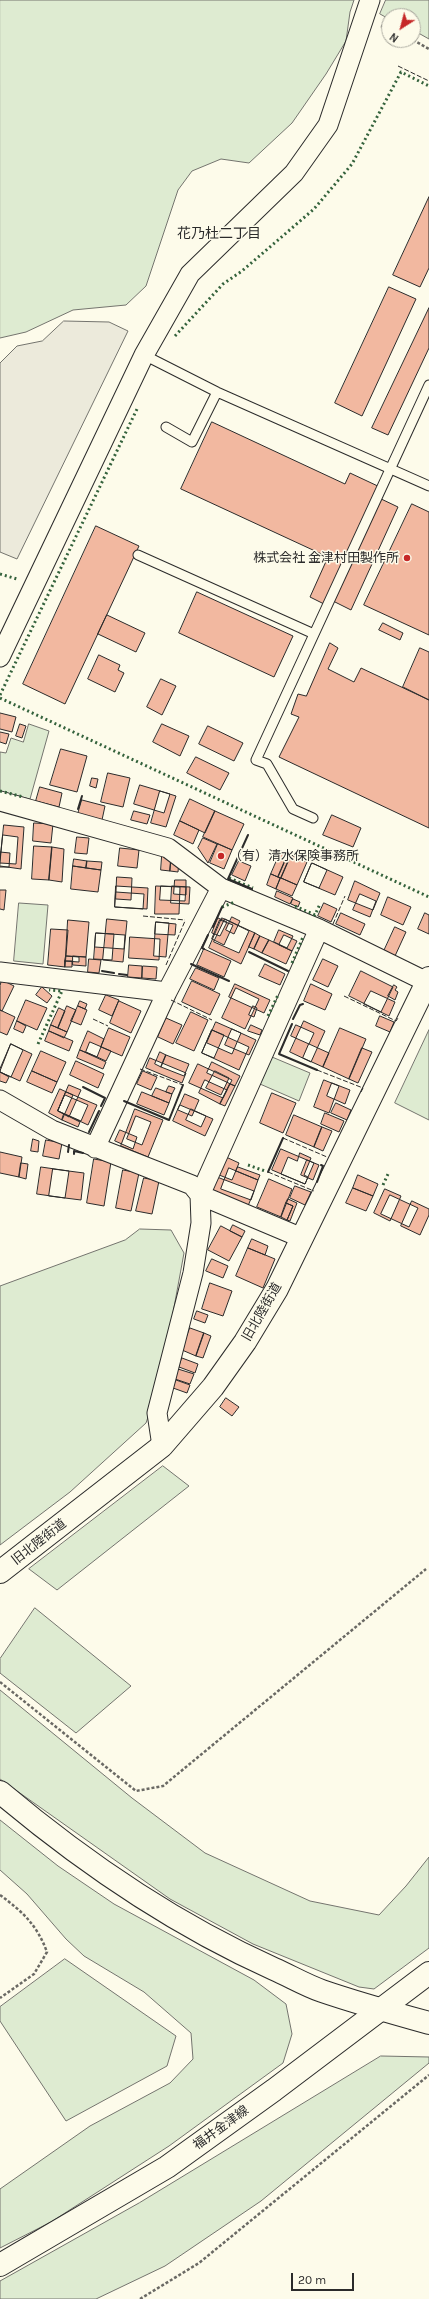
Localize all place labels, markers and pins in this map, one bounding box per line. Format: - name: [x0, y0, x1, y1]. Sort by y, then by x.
- place label: 株式会社 金津村田製作所: [253, 550, 399, 566]
- marker: 株式会社 金津村田製作所: [402, 553, 412, 563]
- place label: （有）清水保険事務所: [229, 848, 359, 864]
- marker: （有）清水保険事務所: [216, 851, 226, 861]

